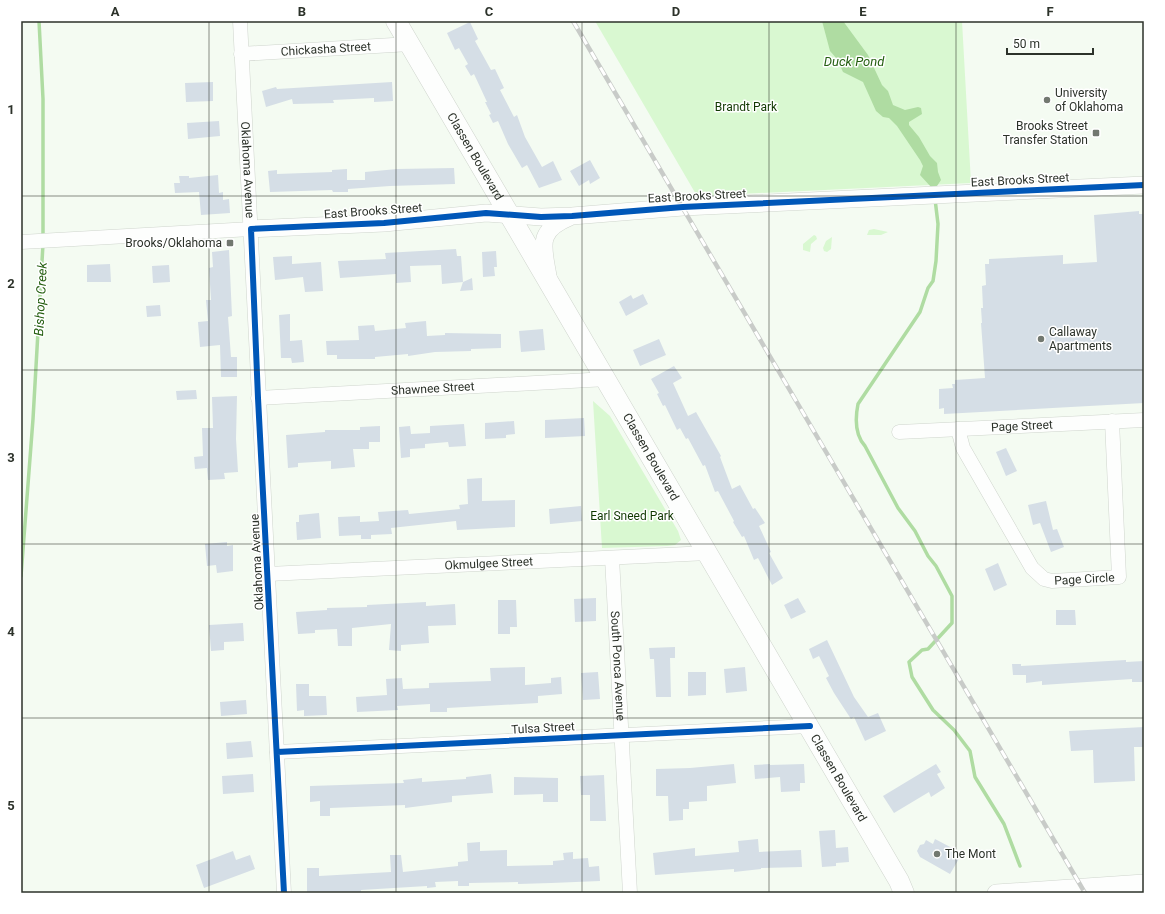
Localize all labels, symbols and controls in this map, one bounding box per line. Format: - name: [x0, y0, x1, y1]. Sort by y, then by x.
- text: A: [111, 4, 120, 19]
- text: B: [298, 4, 306, 19]
- text: C: [485, 4, 494, 19]
- text: D: [672, 4, 680, 19]
- text: E: [859, 4, 867, 19]
- text: F: [1046, 4, 1054, 19]
- scale bar: [1007, 30, 1093, 56]
- text: 50 m: [1013, 37, 1040, 51]
- street label: Chickasha Street: [280, 39, 371, 59]
- water label: Duck Pond: [824, 54, 885, 69]
- place label: University of Oklahoma: [1055, 86, 1123, 114]
- marker: University of Oklahoma: [1042, 95, 1052, 105]
- park label: Brandt Park: [715, 100, 778, 114]
- text: 1: [7, 102, 15, 117]
- street label: Classen Boulevard: [444, 110, 506, 203]
- place label: Brooks Street Transfer Station: [1003, 119, 1088, 147]
- street label: Oklahoma Avenue: [238, 121, 257, 218]
- marker: Brooks Street Transfer Station: [1091, 128, 1101, 138]
- street label: East Brooks Street: [970, 170, 1070, 190]
- street label: East Brooks Street: [647, 186, 747, 206]
- street label: East Brooks Street: [323, 201, 423, 221]
- place label: Brooks/Oklahoma: [125, 236, 222, 250]
- marker: Brooks/Oklahoma: [225, 238, 235, 248]
- water label: Bishop Creek: [31, 261, 50, 336]
- text: 2: [7, 276, 15, 291]
- place label: Callaway Apartments: [1049, 325, 1112, 353]
- marker: Callaway Apartments: [1036, 334, 1046, 344]
- street label: Shawnee Street: [391, 379, 475, 398]
- street label: Classen Boulevard: [620, 411, 682, 503]
- street label: Page Street: [991, 417, 1053, 434]
- text: 3: [7, 450, 15, 465]
- park label: Earl Sneed Park: [590, 509, 675, 523]
- street label: Oklahoma Avenue: [247, 513, 267, 611]
- street label: Okmulgee Street: [444, 554, 533, 573]
- street label: Page Circle: [1054, 570, 1115, 588]
- street label: South Ponca Avenue: [608, 610, 628, 721]
- text: 4: [7, 624, 15, 639]
- street label: Tulsa Street: [511, 719, 575, 737]
- street label: Classen Boulevard: [808, 732, 870, 824]
- text: 5: [7, 798, 15, 813]
- place label: The Mont: [945, 847, 996, 861]
- marker: The Mont: [932, 849, 942, 859]

